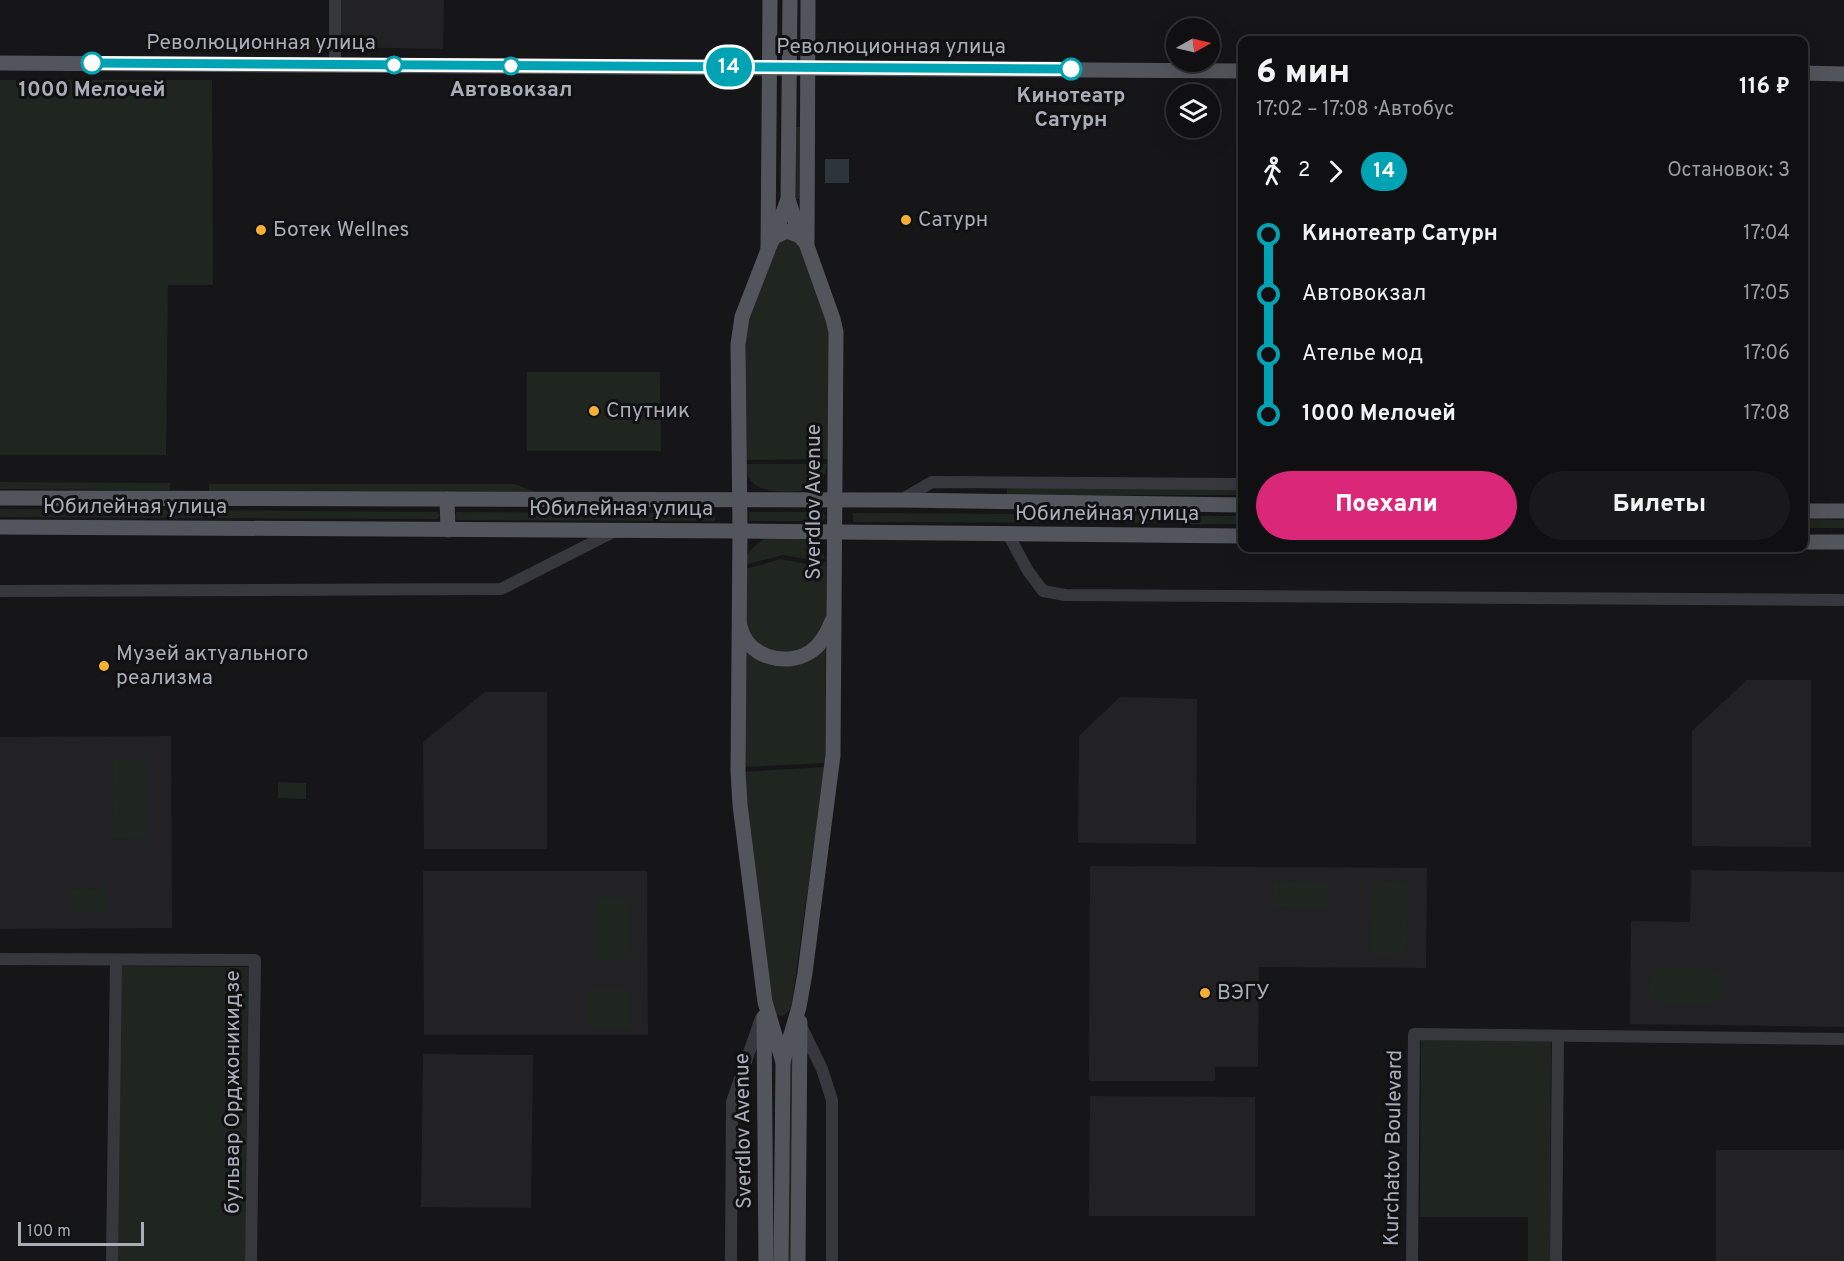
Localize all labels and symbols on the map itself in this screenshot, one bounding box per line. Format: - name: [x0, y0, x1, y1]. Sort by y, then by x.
- north arrow: [1166, 18, 1220, 72]
- street label: Революционная улица: [146, 30, 376, 57]
- street label: Революционная улица: [776, 34, 1006, 61]
- line badge: 14: [702, 48, 756, 86]
- marker: 1000 Мелочей: [81, 52, 103, 74]
- unlabelled marker: [385, 56, 403, 74]
- marker: Автовокзал: [502, 57, 520, 75]
- marker: Кинотеатр Сатурн: [1060, 58, 1082, 80]
- place label: 1000 Мелочей: [19, 77, 165, 104]
- place label: Автовокзал: [450, 77, 572, 104]
- place label: Кинотеатр Сатурн: [1017, 83, 1125, 134]
- place label: Сатурн: [918, 207, 988, 234]
- marker: Сатурн: [899, 213, 913, 227]
- place label: Ботек Wellnes: [273, 217, 409, 244]
- marker: Ботек Wellnes: [254, 223, 268, 237]
- place label: Спутник: [606, 398, 690, 425]
- marker: Спутник: [587, 404, 601, 418]
- street label: Sverdlov Avenue: [801, 424, 828, 580]
- street label: Юбилейная улица: [43, 494, 227, 521]
- street label: Юбилейная улица: [529, 496, 713, 523]
- street label: Юбилейная улица: [1015, 501, 1199, 528]
- place label: Музей актуального реализма: [116, 641, 308, 692]
- marker: Музей актуального реализма: [97, 659, 111, 673]
- street label: бульвар Орджоникидзе: [220, 970, 247, 1214]
- place label: ВЭГУ: [1217, 980, 1270, 1007]
- marker: ВЭГУ: [1198, 986, 1212, 1000]
- street label: Kurchatov Boulevard: [1379, 1050, 1409, 1246]
- street label: Sverdlov Avenue: [729, 1053, 759, 1209]
- scale bar: [18, 1219, 144, 1246]

